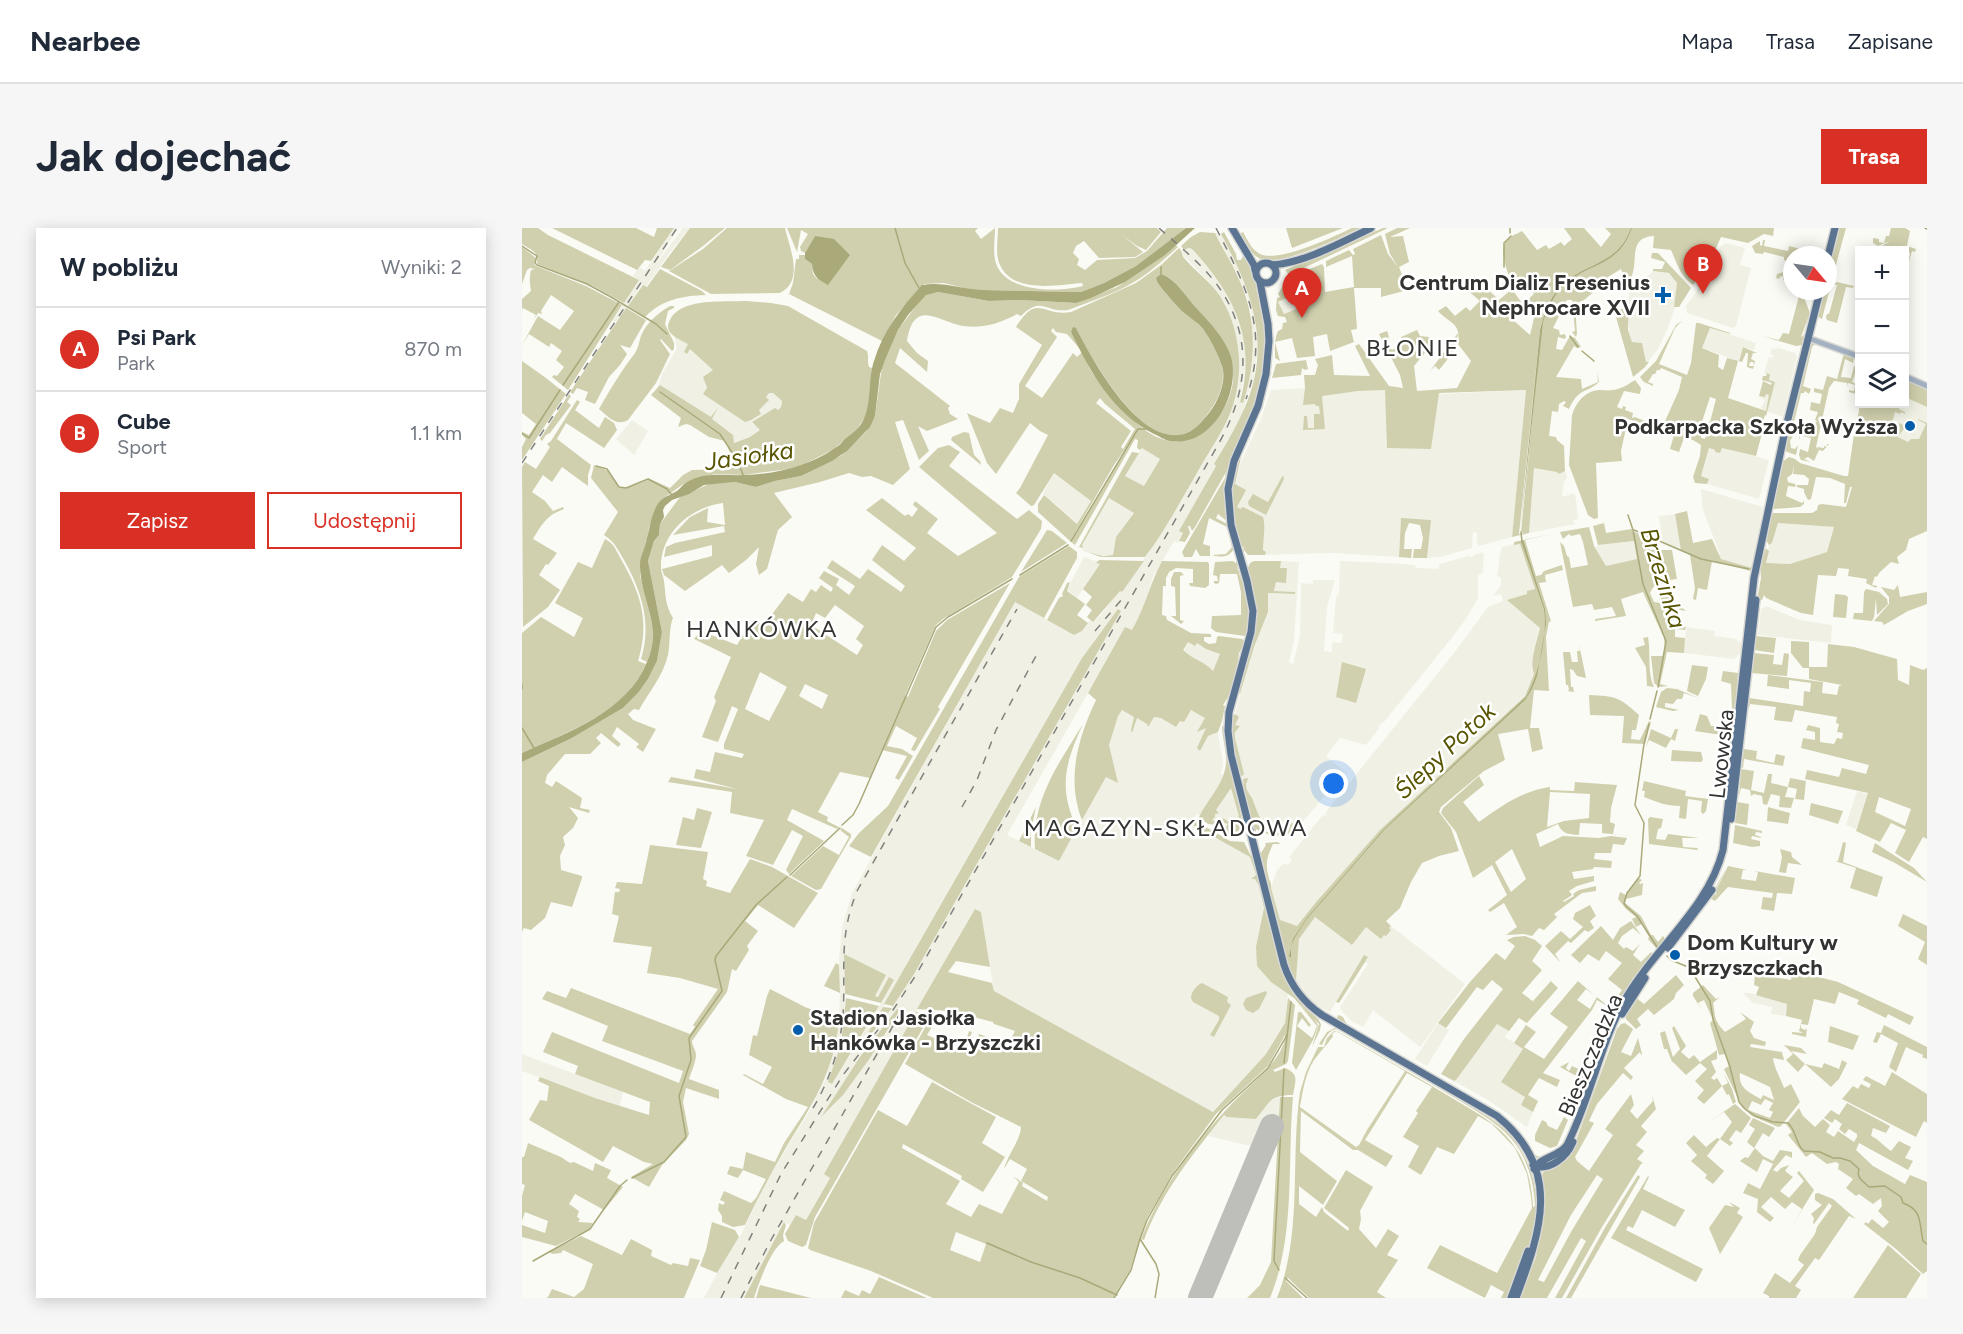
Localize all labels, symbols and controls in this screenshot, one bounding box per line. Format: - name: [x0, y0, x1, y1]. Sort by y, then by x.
- text: Nearbee: [30, 24, 140, 58]
- text: Mapa: [1681, 29, 1733, 54]
- text: Trasa: [1766, 29, 1815, 54]
- text: Zapisane: [1848, 29, 1933, 54]
- button: Trasa: [1821, 129, 1927, 184]
- text: Jak dojechać: [36, 131, 291, 182]
- pin: B: [1684, 244, 1722, 294]
- north arrow: [1783, 246, 1837, 300]
- map controls: [1855, 246, 1909, 408]
- button: +: [1855, 246, 1909, 300]
- text: W pobliżu: [60, 251, 178, 283]
- text: Wyniki: 2: [381, 255, 462, 279]
- pin: A: [1282, 268, 1322, 318]
- place label: Centrum Dializ Fresenius Nephrocare XVII: [1400, 269, 1650, 321]
- marker: Centrum Dializ Fresenius Nephrocare XVII: [1654, 286, 1672, 304]
- button: −: [1855, 300, 1909, 354]
- text: Psi Park: [117, 324, 196, 351]
- district label: BŁONIE: [1366, 333, 1460, 362]
- text: A: [72, 337, 87, 361]
- text: 870 m: [404, 337, 462, 361]
- text: Park: [117, 351, 155, 375]
- button: layers: [1855, 354, 1909, 408]
- text: Cube: [117, 408, 171, 435]
- place label: Podkarpacka Szkoła Wyższa: [1614, 413, 1898, 440]
- marker: Podkarpacka Szkoła Wyższa: [1903, 419, 1917, 433]
- text: B: [73, 421, 86, 445]
- text: 1.1 km: [410, 421, 462, 445]
- text: Sport: [117, 435, 167, 459]
- water label: Jasiołka: [702, 435, 795, 476]
- button: Zapisz: [60, 492, 255, 549]
- button: Udostępnij: [267, 492, 462, 549]
- water label: Brzezinka: [1634, 524, 1693, 632]
- district label: HANKÓWKA: [686, 614, 838, 643]
- water label: Ślepy Potok: [1388, 695, 1502, 805]
- street label: Lwowska: [1703, 708, 1740, 800]
- your location: [1319, 769, 1348, 798]
- district label: MAGAZYN-SKŁADOWA: [1024, 813, 1308, 842]
- place label: Dom Kultury w Brzyszczkach: [1687, 929, 1839, 981]
- marker: Dom Kultury w Brzyszczkach: [1668, 948, 1682, 962]
- street label: Bieszczadzka: [1552, 990, 1628, 1121]
- place label: Stadion Jasiołka Hankówka - Brzyszczki: [810, 1004, 1041, 1056]
- marker: Stadion Jasiołka Hankówka - Brzyszczki: [791, 1023, 805, 1037]

